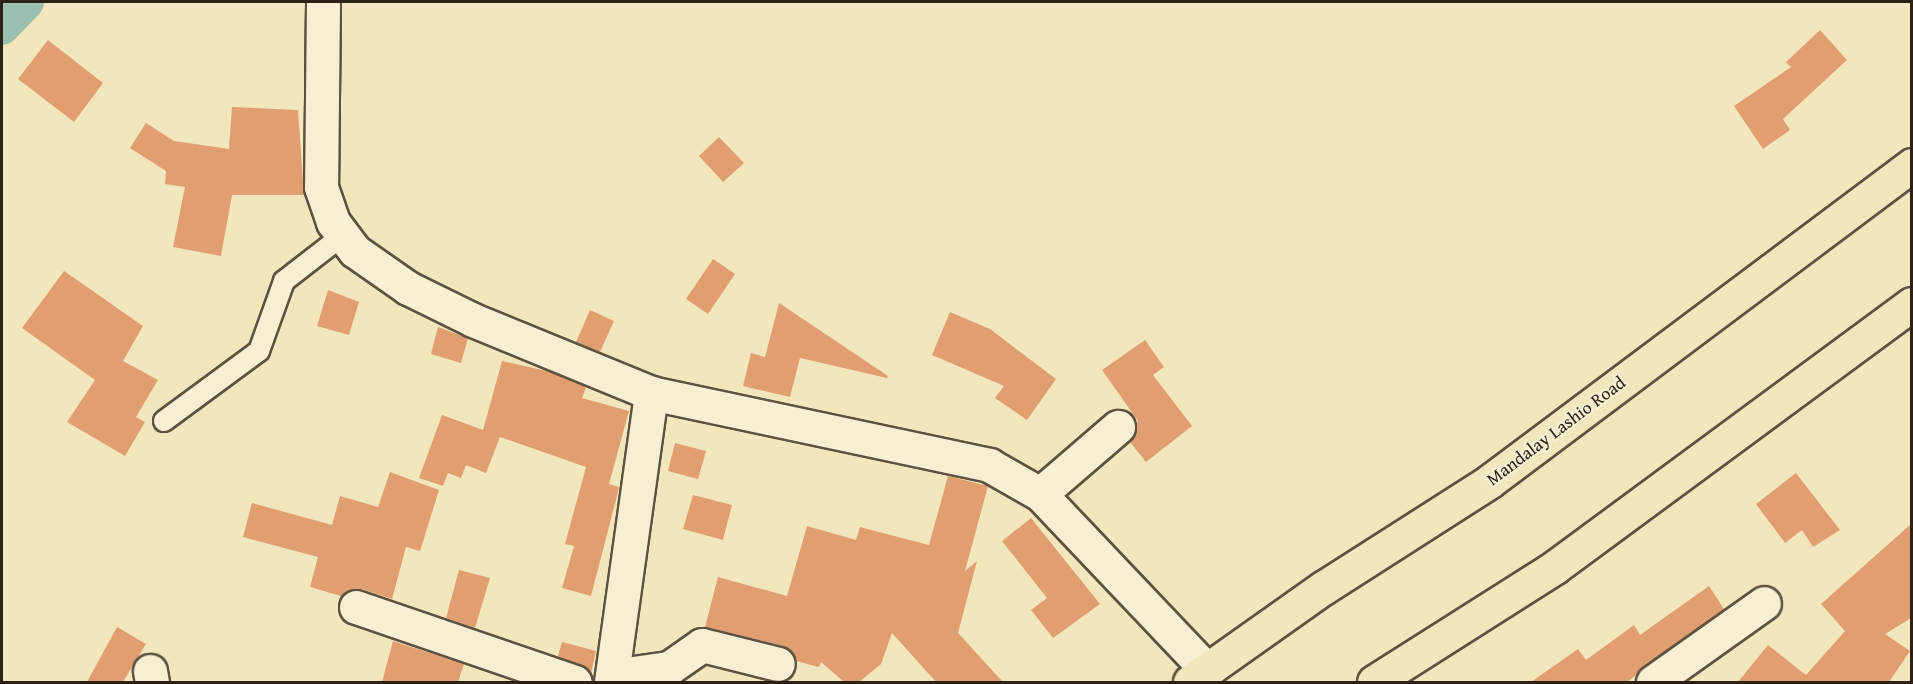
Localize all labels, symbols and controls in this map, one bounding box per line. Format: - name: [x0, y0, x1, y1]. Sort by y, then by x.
- street label: Mandalay Lashio Road: [1482, 372, 1630, 490]

